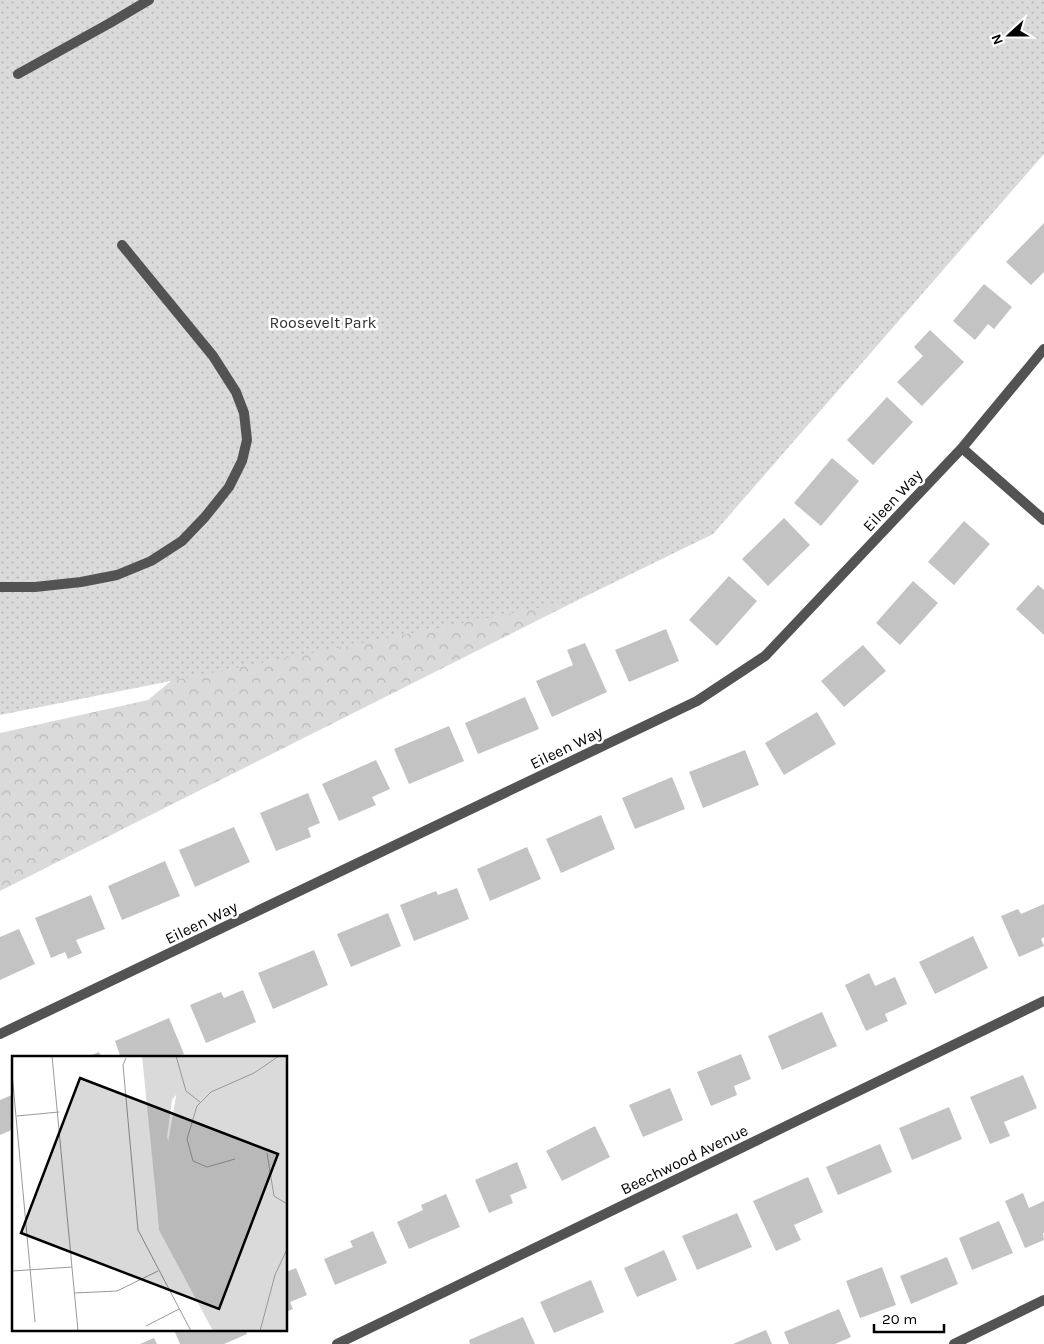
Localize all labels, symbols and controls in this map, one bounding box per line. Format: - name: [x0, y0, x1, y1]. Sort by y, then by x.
- north arrow: [984, 10, 1034, 60]
- text: N: [988, 32, 1007, 47]
- park label: Roosevelt Park: [270, 313, 376, 332]
- street label: Eileen Way: [859, 465, 926, 535]
- street label: Eileen Way: [527, 722, 606, 773]
- street label: Eileen Way: [162, 897, 241, 948]
- inset map: [12, 1056, 288, 1332]
- street label: Beechwood Avenue: [617, 1120, 751, 1199]
- scale bar: [874, 1302, 944, 1334]
- text: 20 m: [882, 1310, 917, 1328]

